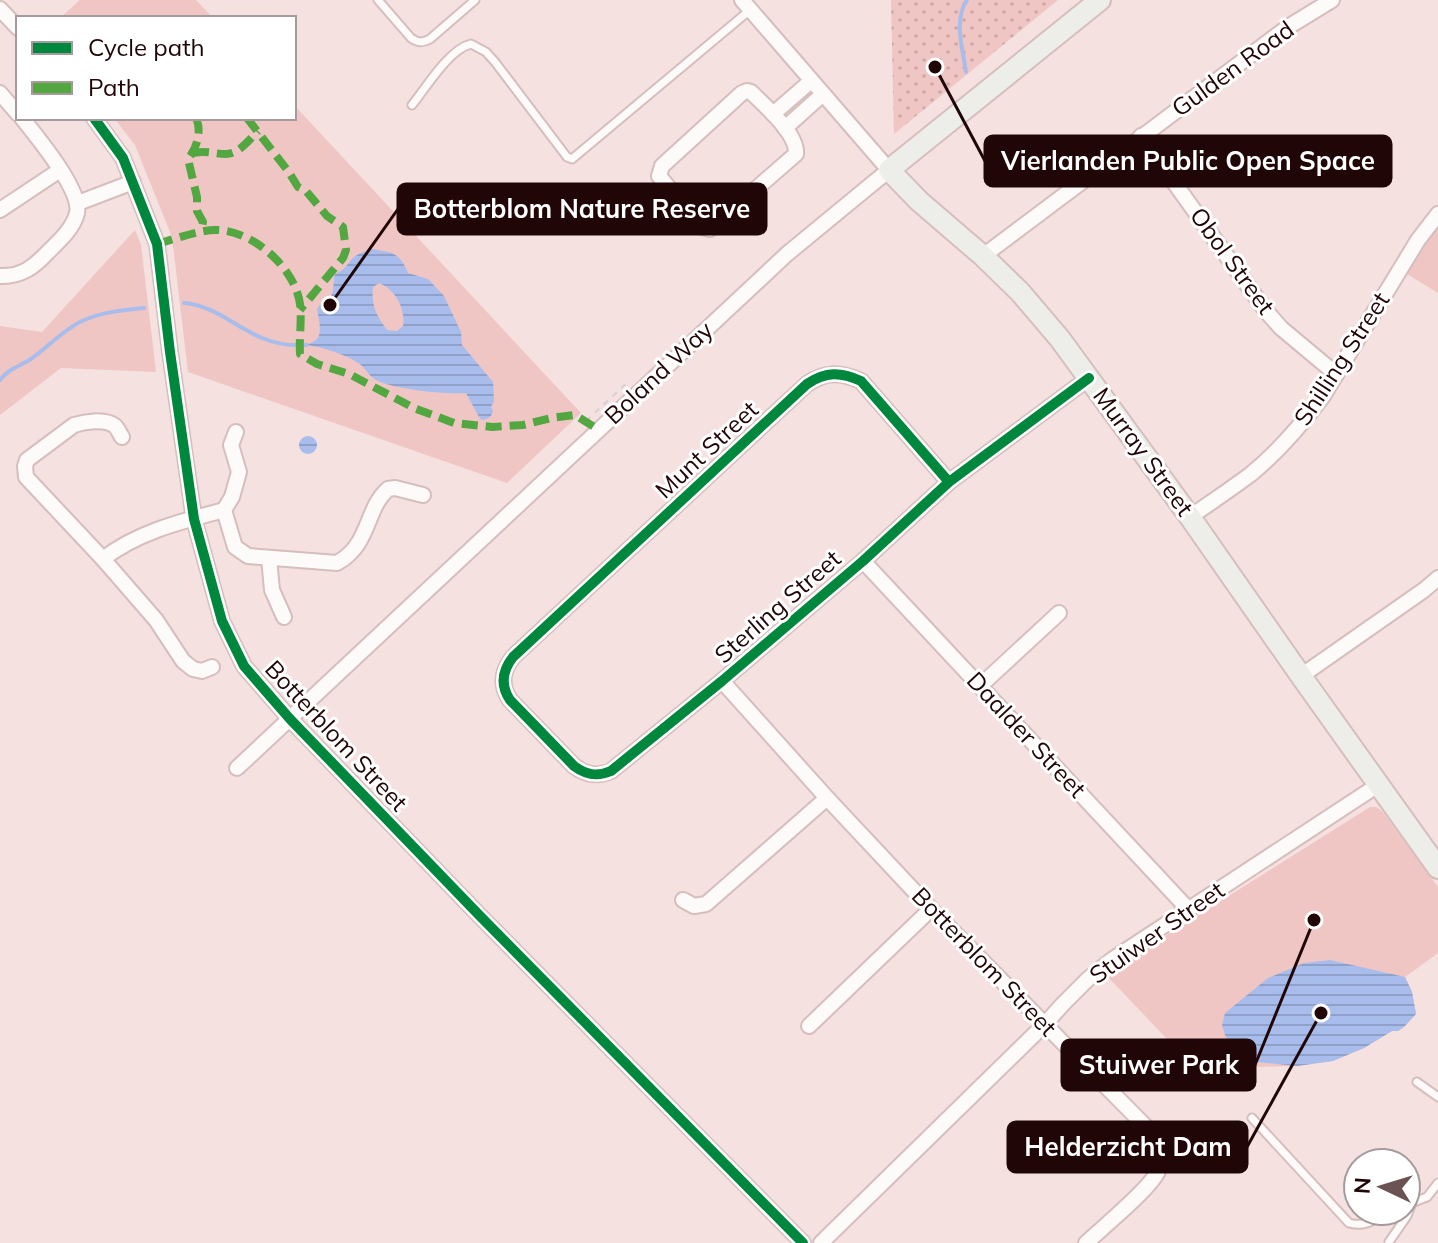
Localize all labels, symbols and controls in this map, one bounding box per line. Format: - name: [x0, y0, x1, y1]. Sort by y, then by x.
- street label: Gulden Road: [1165, 14, 1299, 123]
- legend: [16, 16, 296, 120]
- text: Cycle path: [88, 32, 205, 62]
- text: Path: [88, 72, 140, 102]
- callout: Vierlanden Public Open Space: [985, 136, 1391, 186]
- text: Vierlanden Public Open Space: [1000, 144, 1375, 177]
- callout: Botterblom Nature Reserve: [398, 184, 766, 234]
- text: Botterblom Nature Reserve: [414, 192, 750, 225]
- street label: Obol Street: [1184, 201, 1282, 320]
- street label: Shilling Street: [1287, 286, 1395, 431]
- street label: Boland Way: [598, 314, 719, 430]
- street label: Murray Street: [1087, 381, 1200, 521]
- street label: Munt Street: [649, 394, 764, 504]
- street label: Sterling Street: [708, 543, 847, 669]
- street label: Botterblom Street: [259, 654, 414, 817]
- street label: Daalder Street: [961, 665, 1093, 804]
- street label: Stuiwer Street: [1083, 875, 1230, 990]
- street label: Botterblom Street: [906, 881, 1063, 1042]
- callout: Stuiwer Park: [1062, 1040, 1255, 1090]
- text: Stuiwer Park: [1079, 1048, 1240, 1081]
- callout: Helderzicht Dam: [1008, 1122, 1247, 1172]
- text: Helderzicht Dam: [1024, 1130, 1232, 1163]
- north arrow: [1342, 1147, 1422, 1227]
- text: N: [1348, 1176, 1377, 1195]

